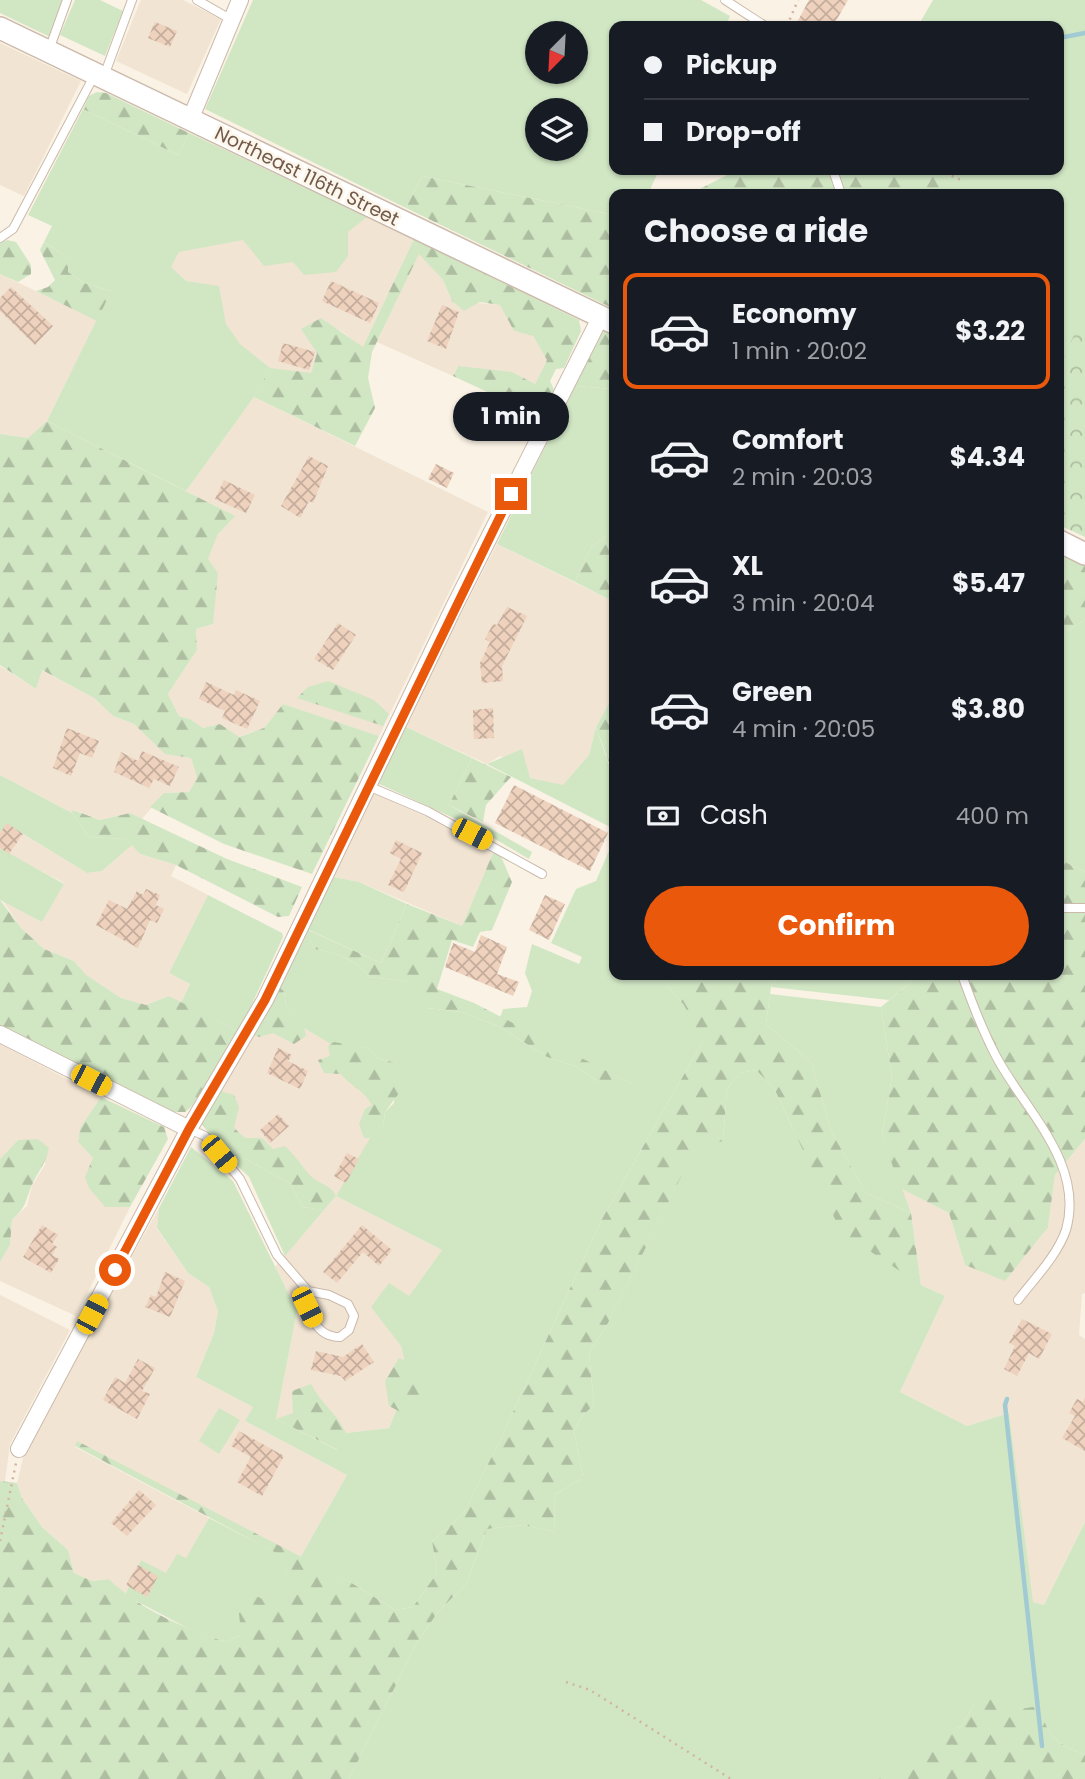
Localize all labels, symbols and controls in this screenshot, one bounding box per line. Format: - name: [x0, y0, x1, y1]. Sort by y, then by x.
- north arrow: [525, 21, 588, 84]
- map controls: [525, 21, 588, 161]
- text: Pickup: [686, 47, 777, 83]
- button: layers: [525, 98, 588, 161]
- text: Drop-off: [686, 114, 801, 150]
- street label: Northeast 116th Street: [210, 120, 404, 232]
- text: Choose a ride: [644, 208, 868, 253]
- text: Economy: [732, 296, 856, 332]
- icon: car: [648, 300, 711, 363]
- text: $3.22: [955, 313, 1025, 349]
- text: 1 min · 20:02: [732, 335, 867, 367]
- callout: 1 min: [453, 392, 569, 442]
- text: 1 min: [481, 400, 541, 432]
- text: Comfort: [732, 422, 844, 458]
- icon: car: [648, 426, 711, 489]
- text: $4.34: [950, 439, 1025, 475]
- text: 2 min · 20:03: [732, 461, 873, 493]
- route end: [495, 478, 527, 510]
- text: XL: [732, 548, 763, 584]
- icon: car: [648, 552, 711, 615]
- text: $5.47: [952, 565, 1025, 601]
- text: 3 min · 20:04: [732, 587, 874, 619]
- text: Green: [732, 674, 813, 710]
- icon: car: [648, 678, 711, 741]
- text: $3.80: [951, 691, 1025, 727]
- text: 4 min · 20:05: [732, 713, 875, 745]
- icon: cash: [644, 797, 682, 835]
- text: Cash: [700, 797, 768, 833]
- text: 400 m: [956, 800, 1029, 832]
- car: [449, 815, 496, 853]
- button: Confirm: [644, 886, 1029, 966]
- car: [68, 1061, 115, 1099]
- car: [198, 1131, 241, 1177]
- route start: [99, 1254, 131, 1286]
- car: [289, 1284, 326, 1330]
- car: [73, 1291, 112, 1337]

